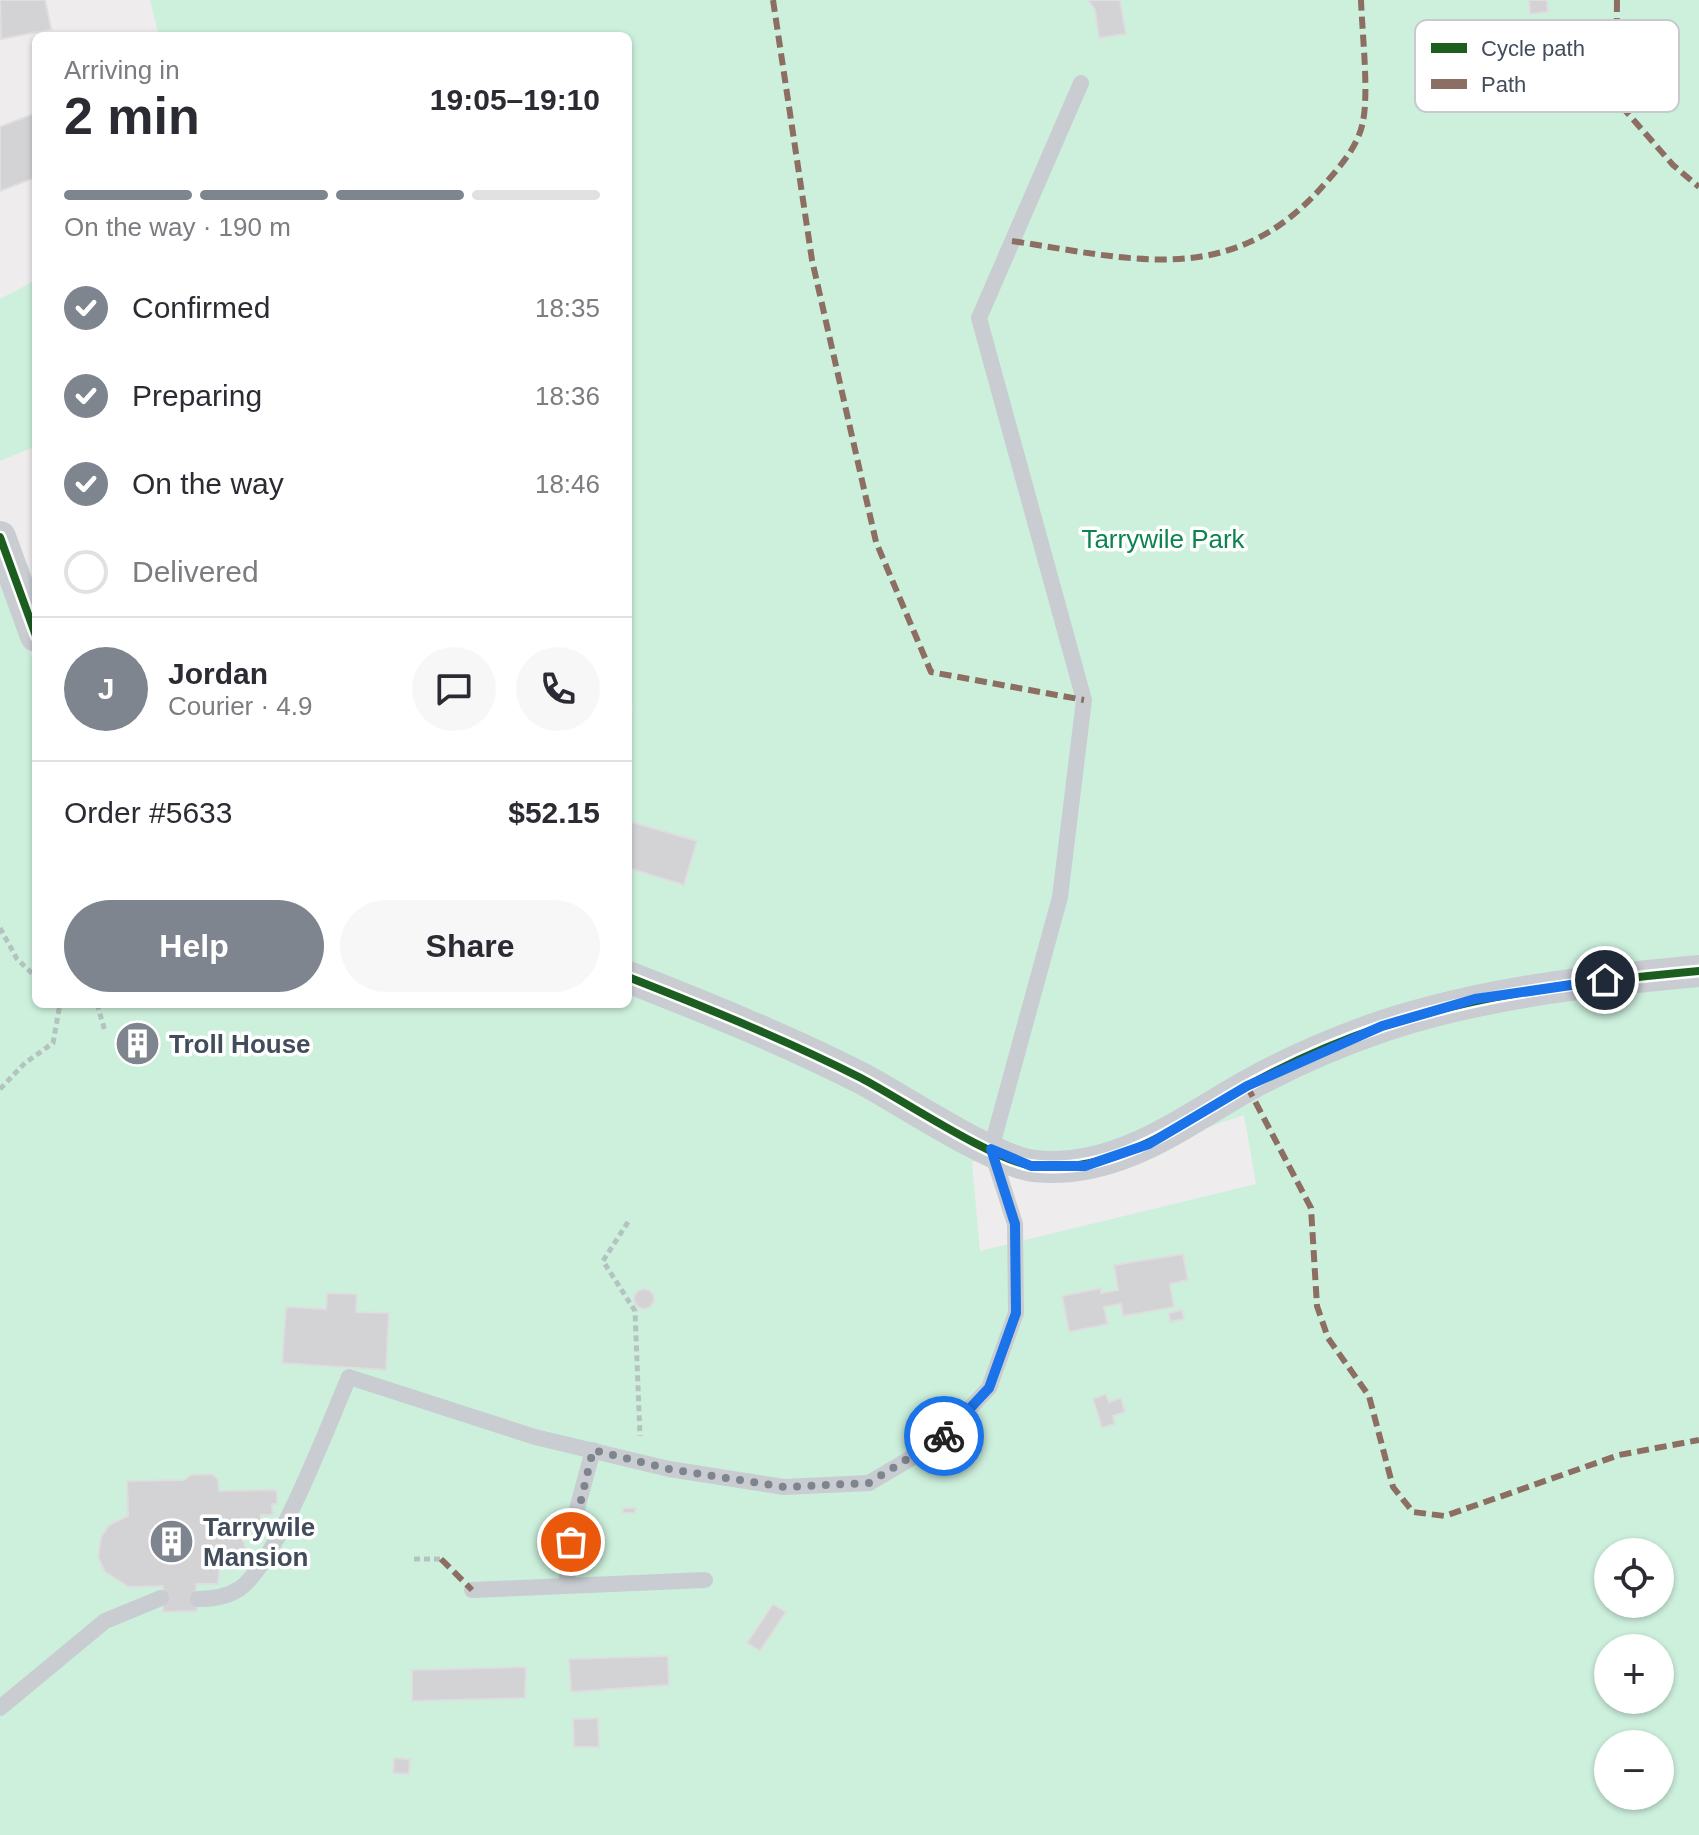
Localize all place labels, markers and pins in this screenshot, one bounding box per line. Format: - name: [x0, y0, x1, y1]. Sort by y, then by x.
- pin: [1571, 946, 1639, 1014]
- building icon: Troll House: [114, 1020, 162, 1068]
- place label: Troll House: [169, 1029, 311, 1059]
- pin: [537, 1508, 605, 1576]
- place label: Tarrywile Mansion: [203, 1512, 315, 1572]
- building icon: Tarrywile Mansion: [148, 1518, 196, 1566]

